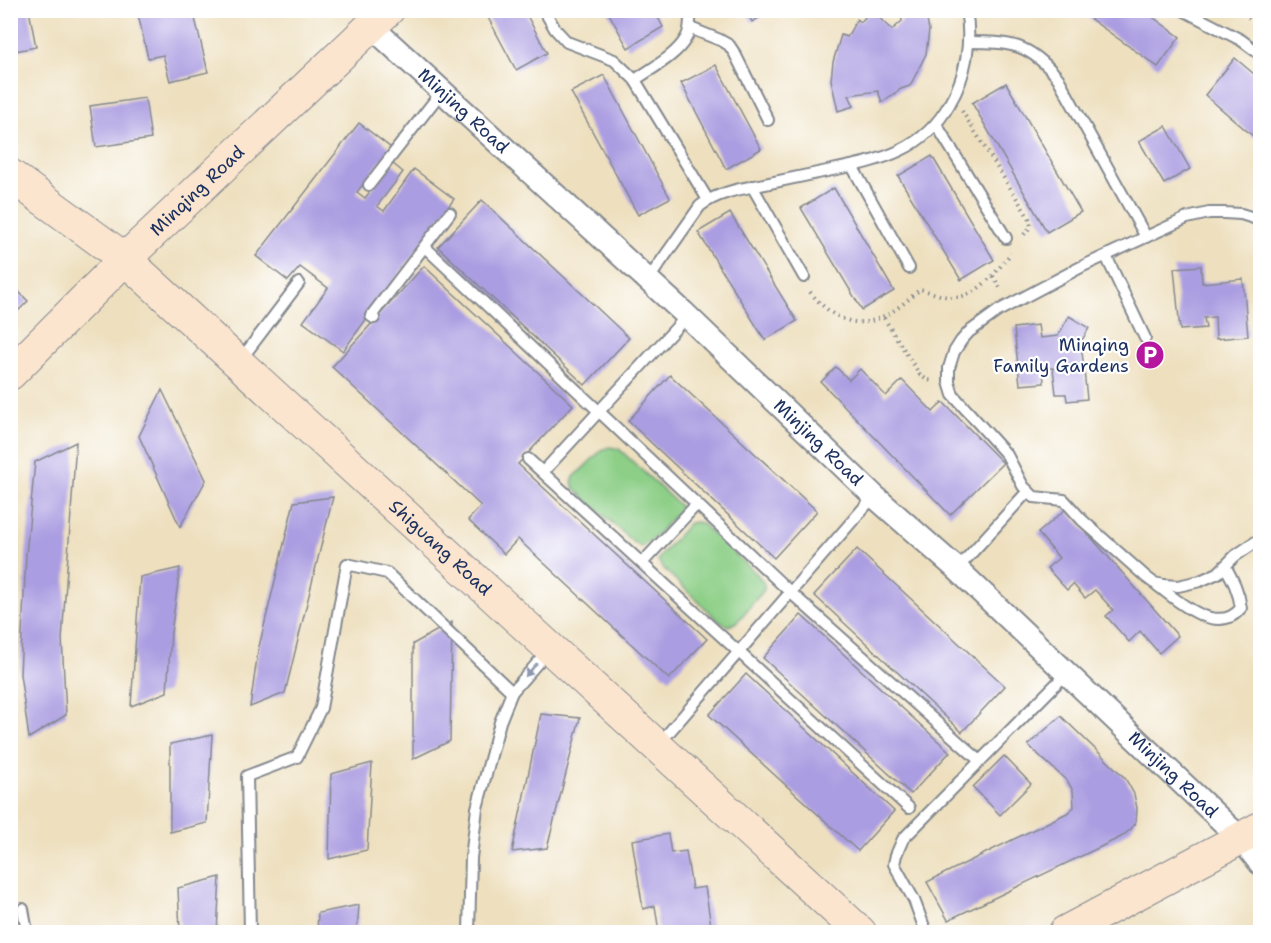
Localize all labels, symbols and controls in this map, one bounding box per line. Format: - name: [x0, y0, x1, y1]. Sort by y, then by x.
- street label: Minjing Road: [413, 63, 514, 159]
- street label: Minqing Road: [145, 140, 250, 241]
- place label: Minqing Family Gardens: [993, 333, 1129, 378]
- parking icon: Minqing Family Gardens: [1134, 339, 1166, 371]
- street label: Minjing Road: [768, 394, 869, 491]
- street label: Shiguang Road: [384, 495, 497, 601]
- one-way arrow: [525, 663, 538, 678]
- street label: Minjing Road: [1123, 726, 1224, 823]

